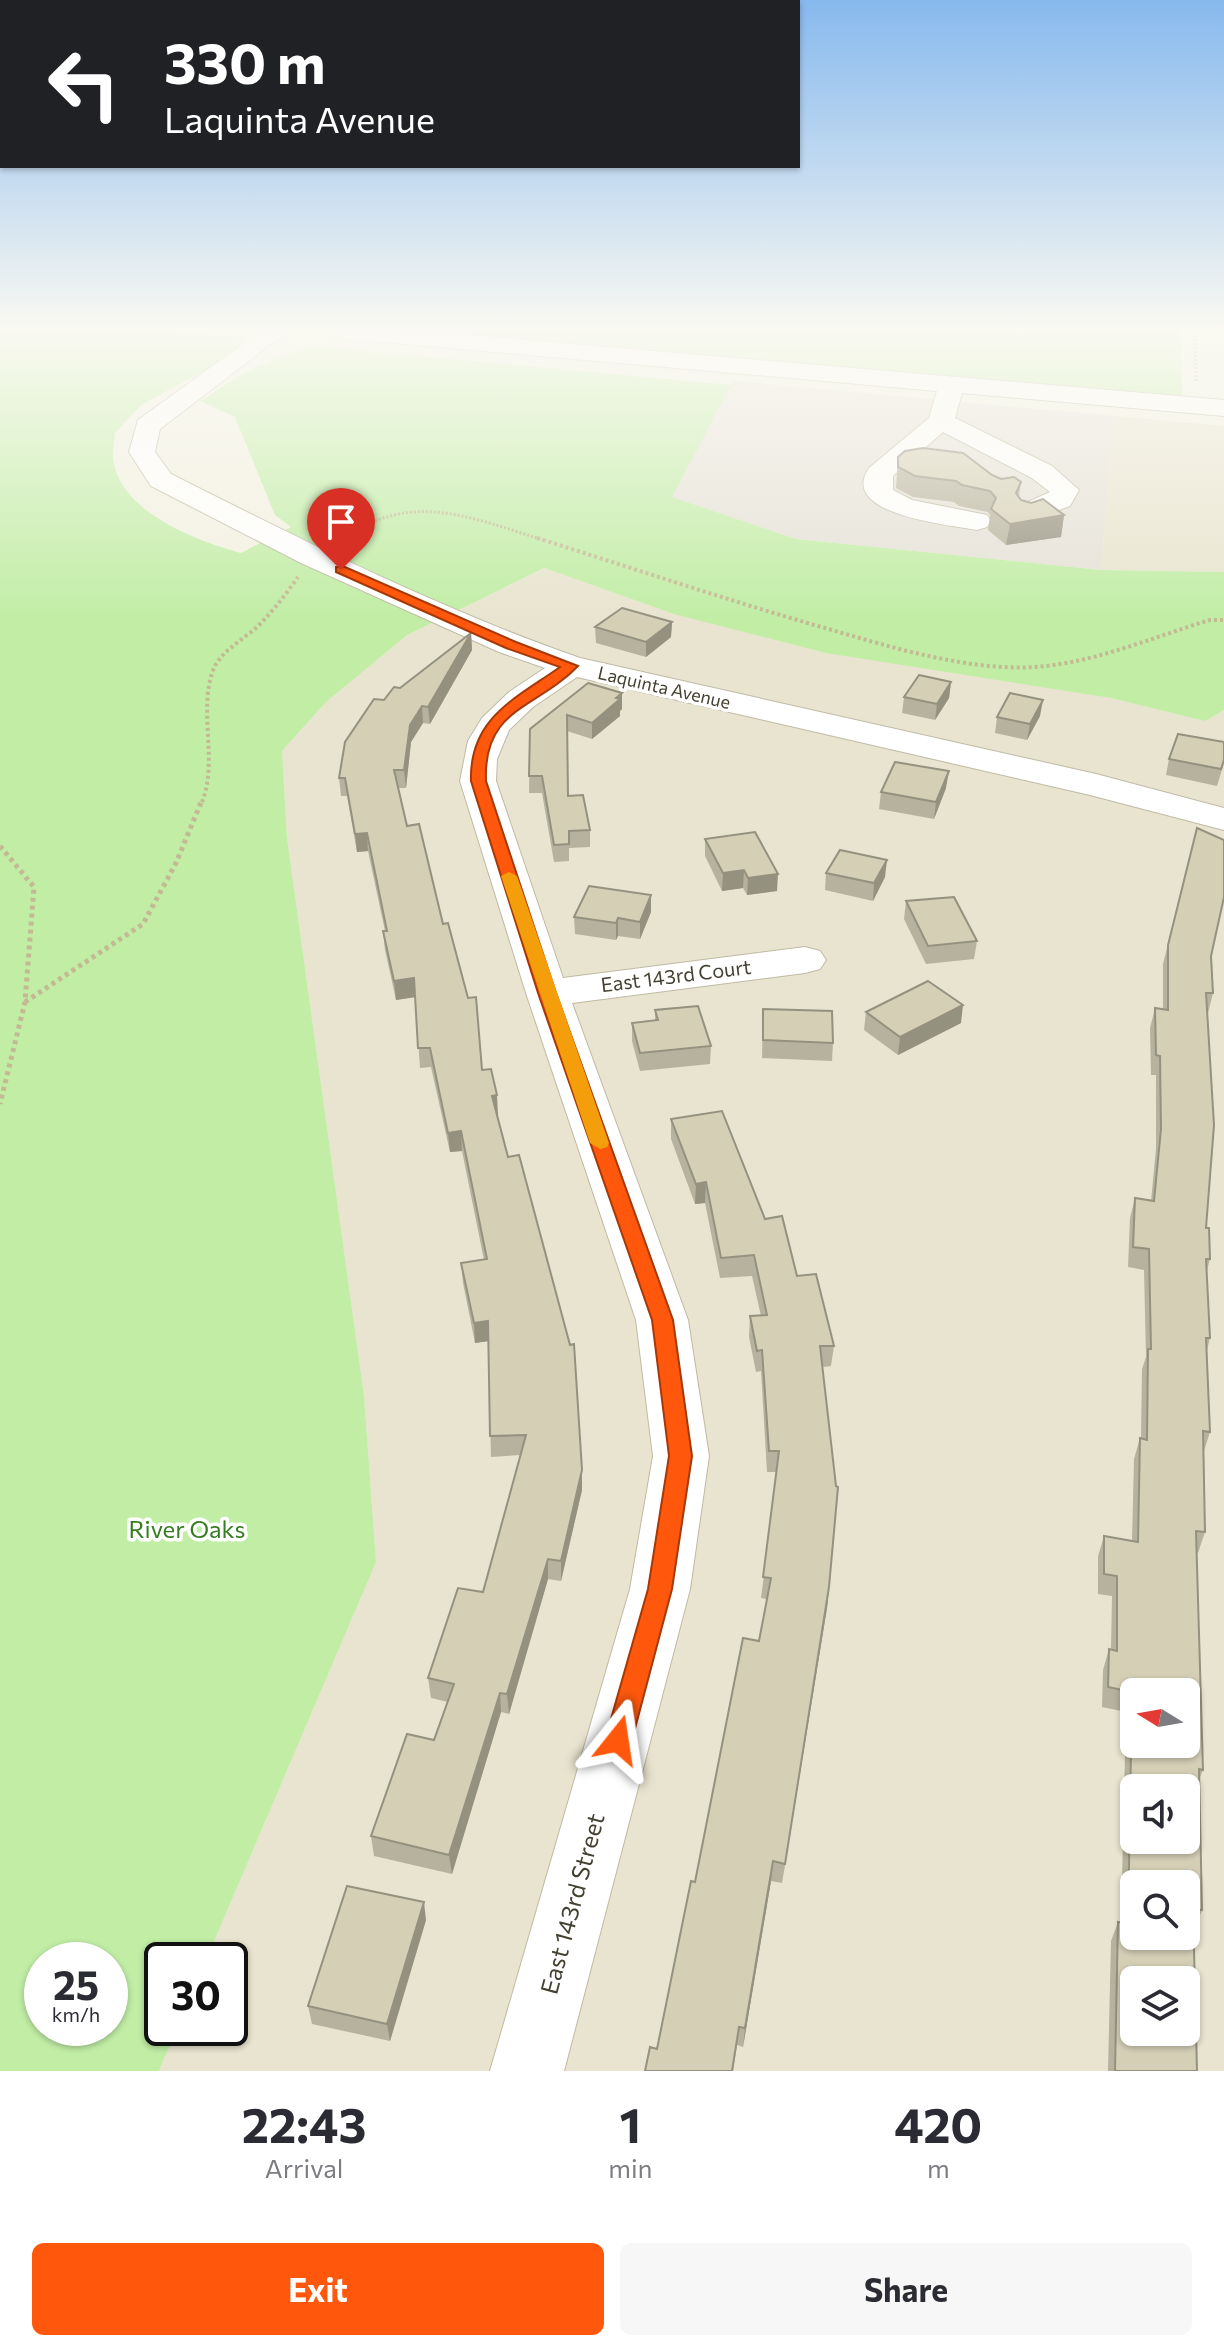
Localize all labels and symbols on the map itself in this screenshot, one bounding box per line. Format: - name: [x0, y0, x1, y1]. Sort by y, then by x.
- pin: [307, 488, 375, 570]
- street label: Laquinta Avenue: [596, 661, 733, 713]
- street label: East 143rd Court: [599, 954, 752, 996]
- park label: River Oaks: [128, 1514, 246, 1543]
- north arrow: [1120, 1678, 1200, 1758]
- position arrow: [576, 1698, 660, 1782]
- street label: East 143rd Street: [533, 1810, 610, 1997]
- speed limit sign: 30: [144, 1942, 248, 2046]

